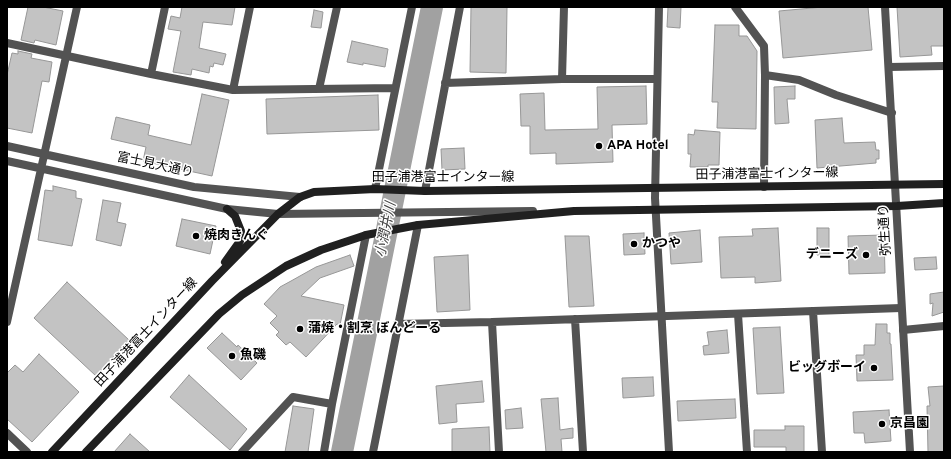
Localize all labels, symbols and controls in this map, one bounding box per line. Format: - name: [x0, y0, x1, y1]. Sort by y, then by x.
- place label: APA Hotel: [607, 138, 668, 154]
- marker: APA Hotel: [594, 141, 604, 151]
- street label: 富士見大通り: [115, 150, 195, 182]
- street label: 田子浦港富士インター線: [695, 166, 839, 184]
- street label: 田子浦港富士インター線: [372, 170, 514, 186]
- water label: 小潤井川: [373, 201, 401, 259]
- street label: 弥生通り: [877, 204, 895, 256]
- place label: 焼肉きんぐ: [204, 228, 269, 244]
- marker: 焼肉きんぐ: [191, 231, 201, 241]
- place label: かつや: [642, 236, 681, 252]
- marker: かつや: [629, 239, 639, 249]
- place label: デニーズ: [806, 247, 858, 263]
- marker: デニーズ: [861, 250, 871, 260]
- street label: 田子浦港富士インター線: [93, 275, 201, 391]
- place label: 蒲焼・割烹 ぼんどーる: [308, 321, 441, 337]
- marker: 蒲焼・割烹 ぼんどーる: [295, 324, 305, 334]
- place label: 魚磯: [240, 348, 266, 364]
- marker: 魚磯: [227, 351, 237, 361]
- place label: ビッグボーイ: [788, 360, 866, 376]
- marker: ビッグボーイ: [869, 363, 879, 373]
- place label: 京昌園: [890, 416, 929, 432]
- marker: 京昌園: [877, 419, 887, 429]

